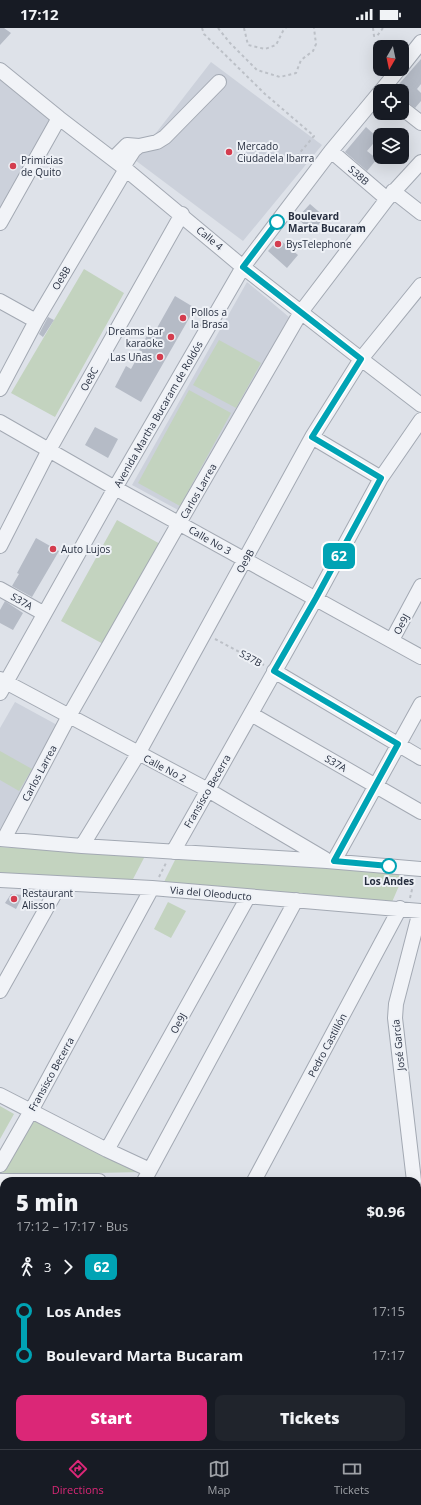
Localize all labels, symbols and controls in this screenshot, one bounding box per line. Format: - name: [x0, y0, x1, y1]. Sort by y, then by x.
- text: 17:12: [20, 4, 59, 24]
- north arrow: [373, 40, 409, 76]
- map controls: [373, 40, 409, 164]
- button: locate: [373, 84, 409, 120]
- button: layers: [373, 128, 409, 164]
- place label: Mercado Ciudadela Ibarra: [237, 139, 314, 165]
- marker: Mercado Ciudadela Ibarra: [224, 147, 234, 157]
- place label: Primicias de Quito: [21, 153, 63, 179]
- marker: Primicias de Quito: [8, 161, 18, 171]
- street label: S38B: [346, 162, 372, 188]
- place label: Boulevard Marta Bucaram: [288, 209, 366, 235]
- marker: Boulevard Marta Bucaram: [269, 214, 285, 230]
- street label: Calle 4: [194, 223, 227, 253]
- place label: BysTelephone: [286, 237, 352, 251]
- marker: BysTelephone: [273, 239, 283, 249]
- street label: Oe8B: [48, 263, 74, 293]
- place label: Pollos a la Brasa: [191, 305, 228, 331]
- marker: Pollos a la Brasa: [178, 313, 188, 323]
- place label: Dreams bar karaoke: [108, 324, 163, 350]
- marker: Dreams bar karaoke: [166, 332, 176, 342]
- street label: Avenida Martha Bucaram de Roldós: [110, 338, 206, 490]
- place label: Las Uñas: [110, 350, 152, 364]
- marker: Las Uñas: [155, 352, 165, 362]
- street label: Oe8C: [77, 364, 101, 394]
- street label: Carlos Larrea: [176, 461, 220, 521]
- street label: Calle No 3: [186, 522, 234, 558]
- place label: Auto Lujos: [61, 542, 111, 556]
- line badge: 62: [321, 543, 357, 569]
- marker: Auto Lujos: [48, 544, 58, 554]
- street label: Oe9B: [233, 546, 257, 576]
- text: 62: [331, 546, 347, 565]
- street label: S37A: [8, 589, 36, 613]
- street label: Oe9J: [390, 611, 412, 637]
- street label: S37B: [237, 646, 265, 670]
- street label: Carlos Larrea: [18, 742, 60, 804]
- street label: Calle No 2: [141, 751, 189, 785]
- street label: S37A: [322, 751, 350, 775]
- street label: Fransisco Becerra: [180, 752, 234, 830]
- marker: Los Andes: [381, 858, 397, 874]
- place label: Los Andes: [364, 874, 414, 888]
- street label: Via del Oleoducto: [170, 882, 252, 904]
- place label: Restaurant Alisson: [22, 886, 74, 912]
- marker: Restaurant Alisson: [9, 894, 19, 904]
- street label: Oe9J: [167, 1010, 189, 1036]
- street label: Pedro Castillón: [304, 1011, 350, 1079]
- street label: José García: [388, 1019, 408, 1072]
- street label: Fransisco Becerra: [25, 1034, 77, 1114]
- text: 5 min: [16, 1187, 79, 1217]
- text: $0.96: [366, 1201, 405, 1221]
- text: 17:12 – 17:17 · Bus: [16, 1217, 128, 1235]
- icon: walk: [16, 1256, 38, 1278]
- icon: forward: [57, 1256, 79, 1278]
- text: 62: [93, 1257, 109, 1276]
- text: 3: [44, 1258, 51, 1276]
- text: Los Andes: [46, 1301, 121, 1321]
- text: 17:15: [372, 1302, 405, 1320]
- text: Boulevard Marta Bucaram: [46, 1345, 243, 1365]
- text: 17:17: [372, 1346, 405, 1364]
- button: Start: [16, 1395, 207, 1441]
- button: Tickets: [215, 1395, 405, 1441]
- tab: Directions: [52, 1458, 104, 1497]
- tab: Map: [208, 1458, 230, 1497]
- tab: Tickets: [334, 1458, 369, 1497]

